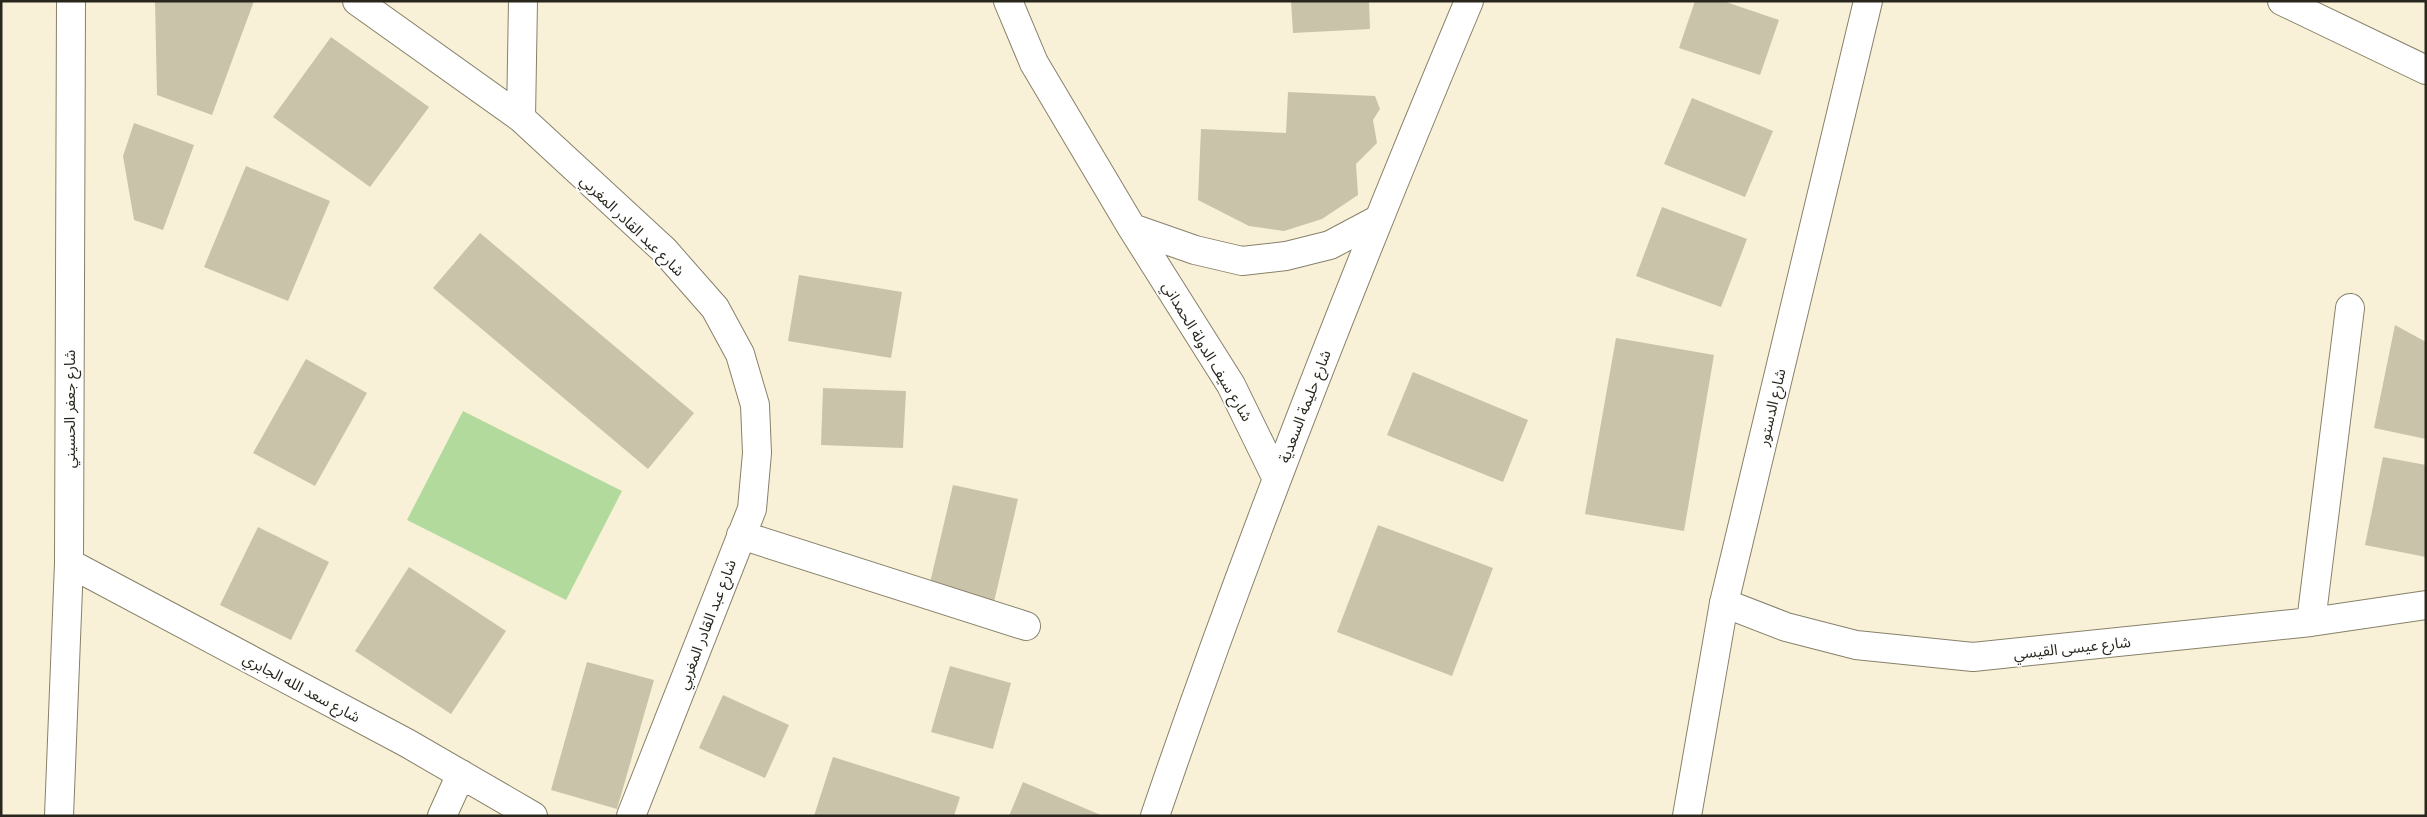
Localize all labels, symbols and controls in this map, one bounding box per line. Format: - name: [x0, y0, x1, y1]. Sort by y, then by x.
- street label: شارع عبد القادر المغربي: [574, 171, 689, 282]
- street label: شارع سيف الدولة الحمداني: [1156, 278, 1257, 426]
- street label: شارع حليمة السعدية: [1274, 347, 1338, 466]
- street label: شارع جعفر الحسيني: [60, 350, 82, 468]
- street label: شارع الدستور: [1753, 367, 1793, 449]
- street label: شارع عبد القادر المغربي: [673, 556, 743, 693]
- street label: شارع عيسى القيسي: [2012, 632, 2132, 666]
- street label: شارع سعد الله الجابري: [238, 649, 364, 729]

